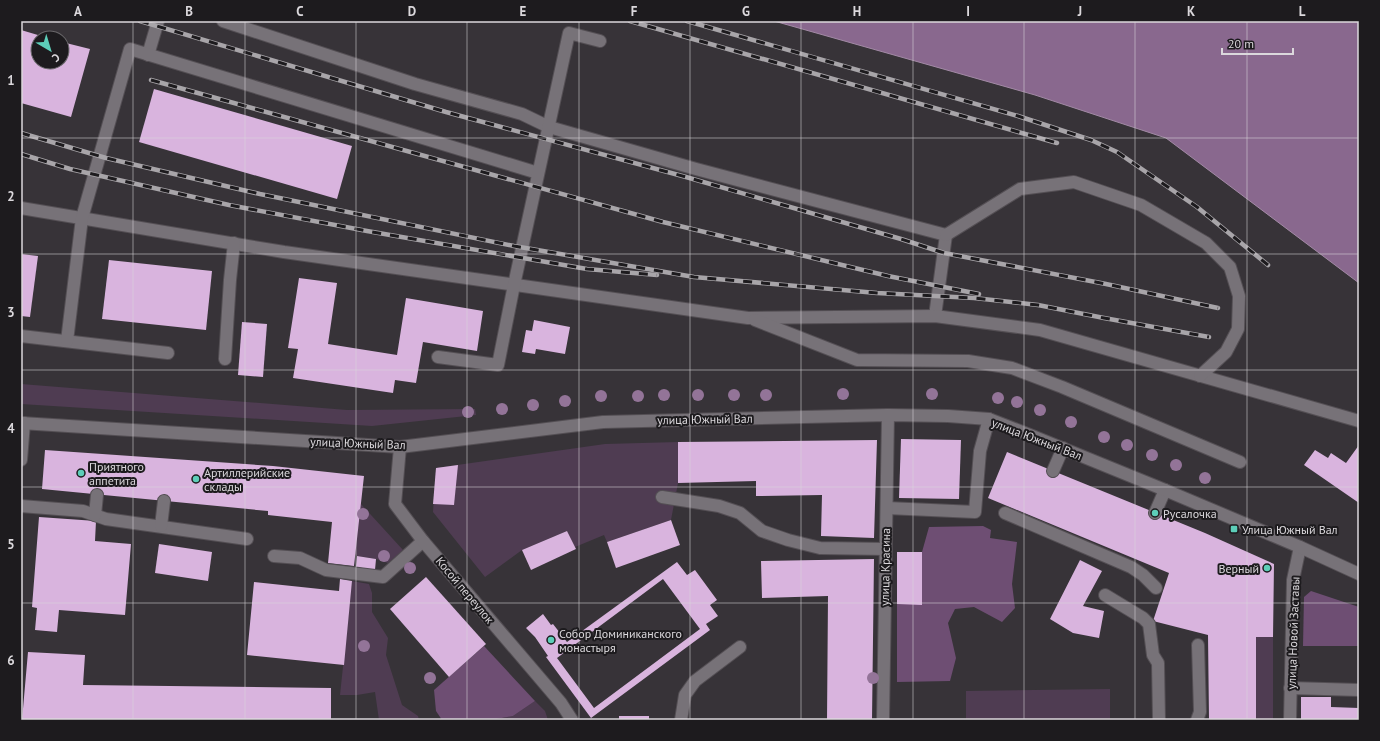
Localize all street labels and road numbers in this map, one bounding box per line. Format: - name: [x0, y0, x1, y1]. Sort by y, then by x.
- street label: улица Южный Вал: [657, 411, 753, 427]
- street label: улица Южный Вал: [990, 415, 1084, 463]
- street label: улица Южный Вал: [310, 434, 406, 452]
- street label: улица Красина: [877, 528, 893, 606]
- street label: Косой переулок: [433, 553, 498, 627]
- street label: улица Новой Заставы: [1284, 576, 1302, 690]

